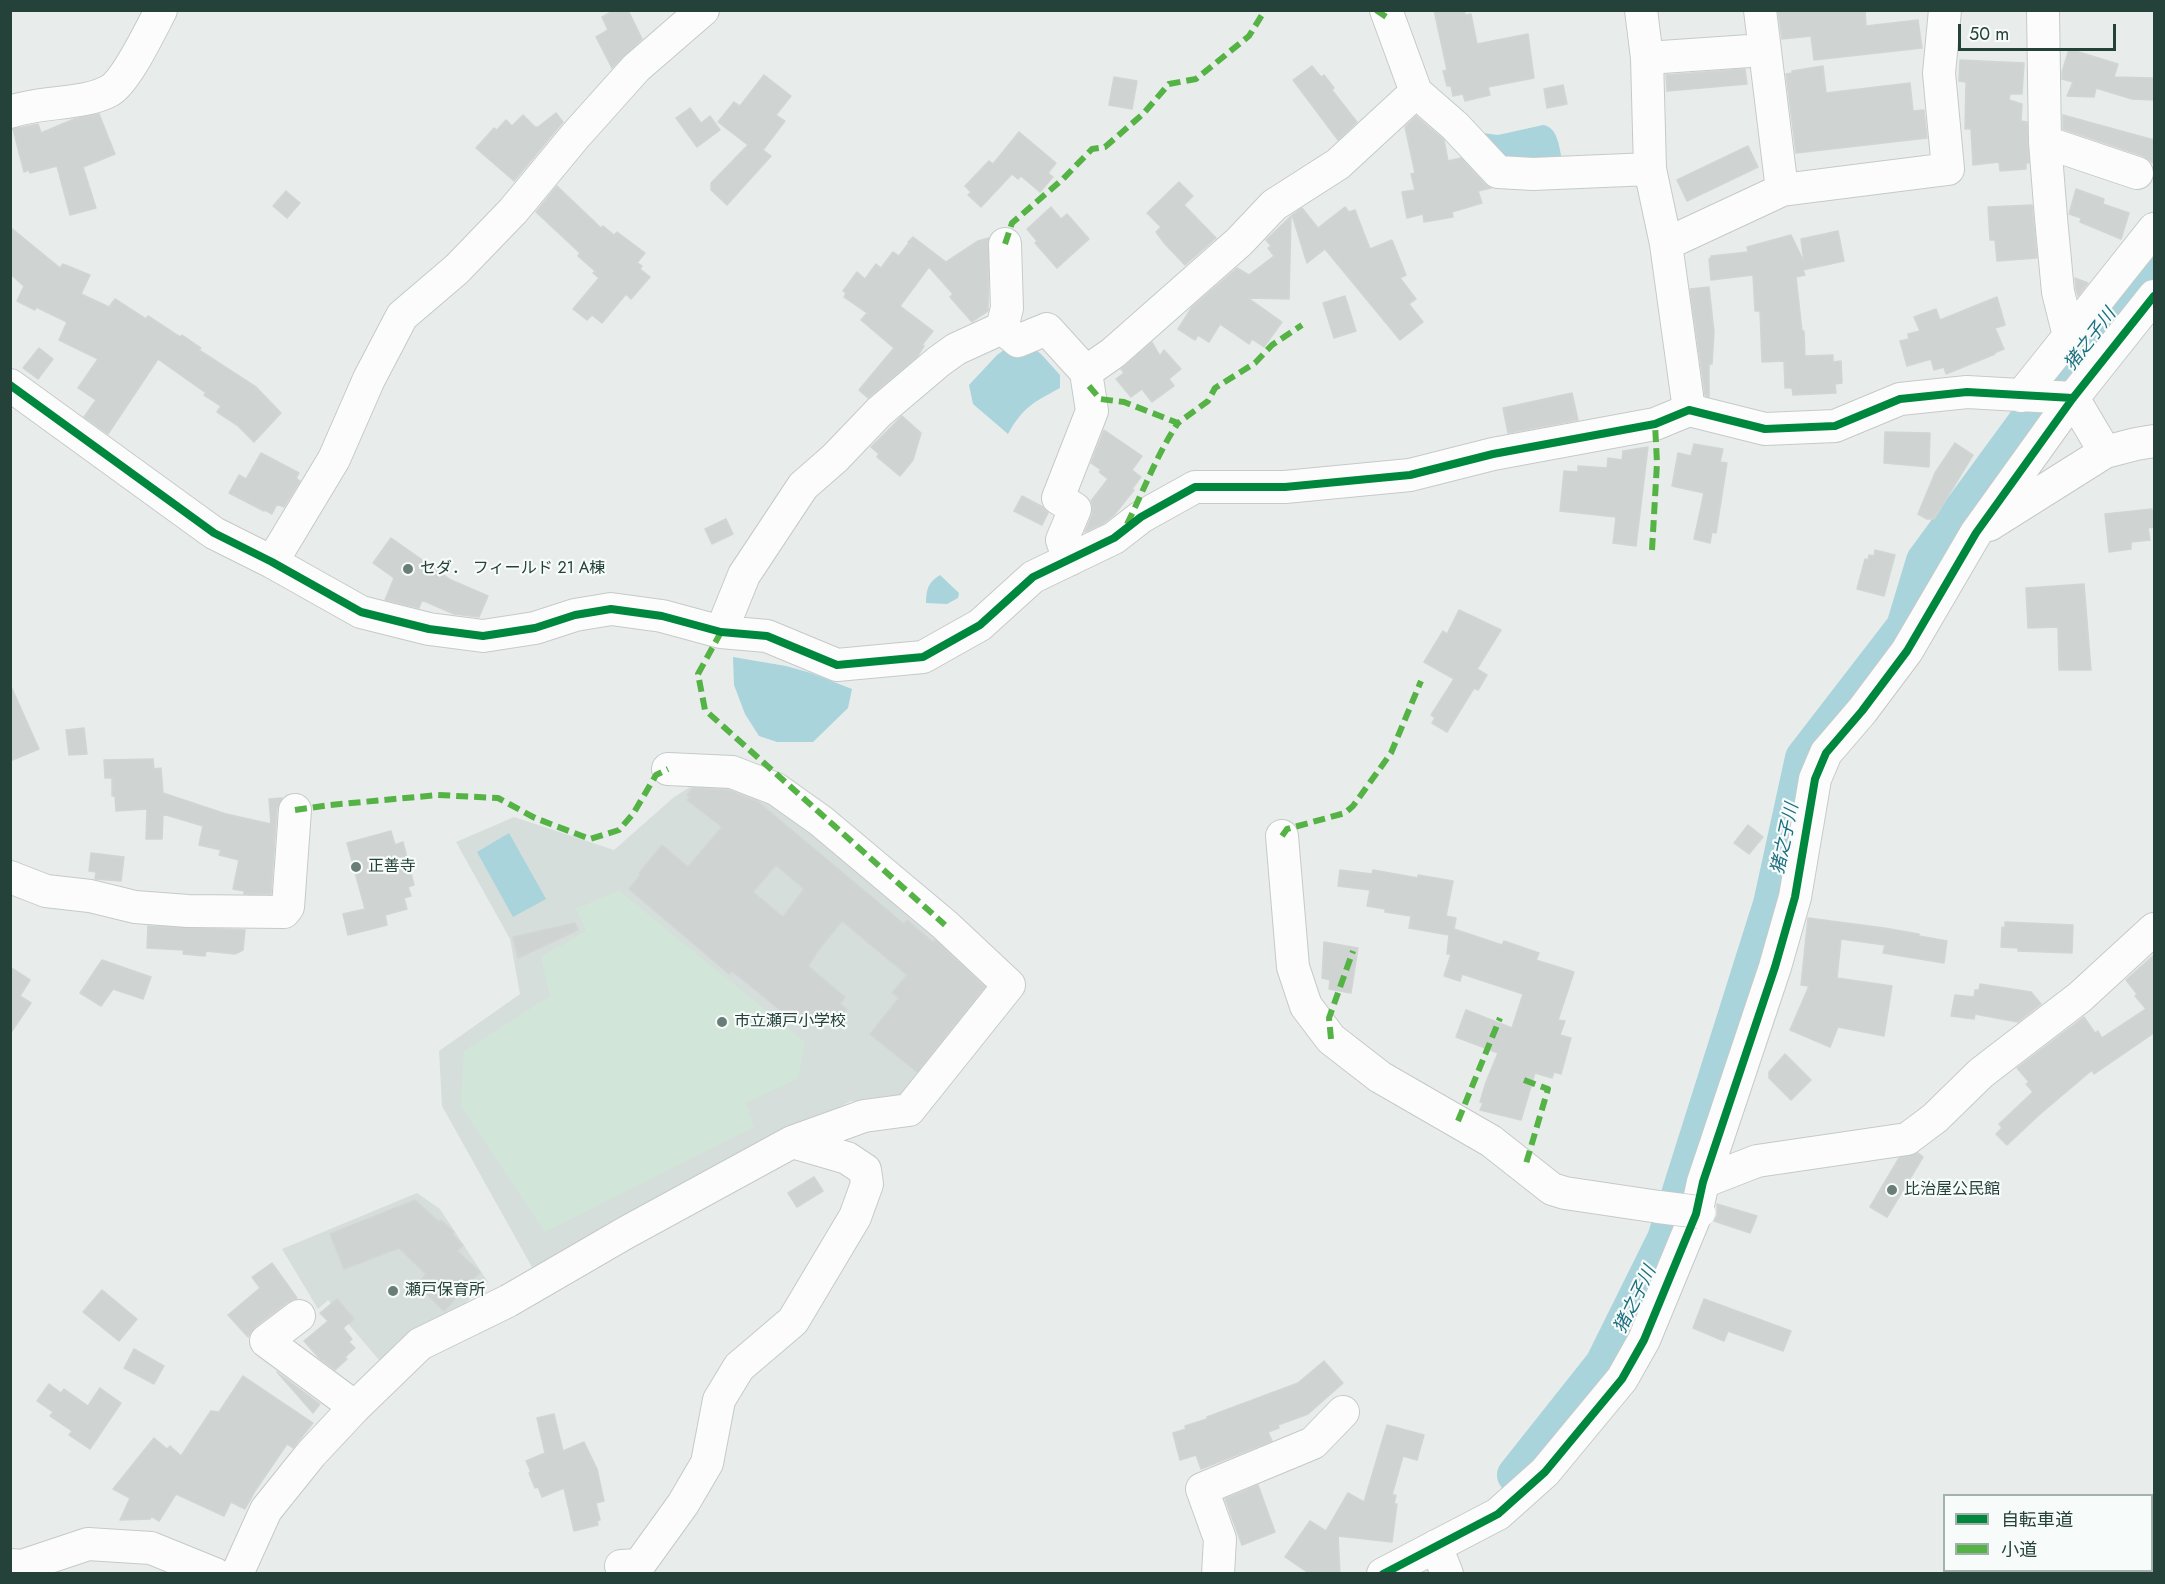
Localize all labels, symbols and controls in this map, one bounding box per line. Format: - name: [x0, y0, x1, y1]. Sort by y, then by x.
- scale bar: [1961, 12, 2118, 50]
- text: 50 m: [1969, 21, 2009, 47]
- water label: 猪之子川: [2061, 305, 2121, 375]
- place label: セダ． フィールド 21 A棟: [420, 559, 605, 579]
- marker: セダ． フィールド 21 A棟: [401, 562, 415, 576]
- water label: 猪之子川: [1768, 802, 1804, 876]
- place label: 正善寺: [368, 857, 416, 877]
- marker: 正善寺: [349, 860, 363, 874]
- place label: 市立瀬戸小学校: [734, 1012, 846, 1032]
- marker: 市立瀬戸小学校: [715, 1015, 729, 1029]
- place label: 比治屋公民館: [1904, 1180, 2000, 1200]
- marker: 比治屋公民館: [1885, 1183, 1899, 1197]
- water label: 猪之子川: [1611, 1263, 1661, 1337]
- place label: 瀬戸保育所: [405, 1281, 485, 1301]
- marker: 瀬戸保育所: [386, 1284, 400, 1298]
- legend: [1943, 1494, 2153, 1572]
- text: 自転車道: [2001, 1507, 2073, 1533]
- text: 小道: [2001, 1537, 2037, 1563]

